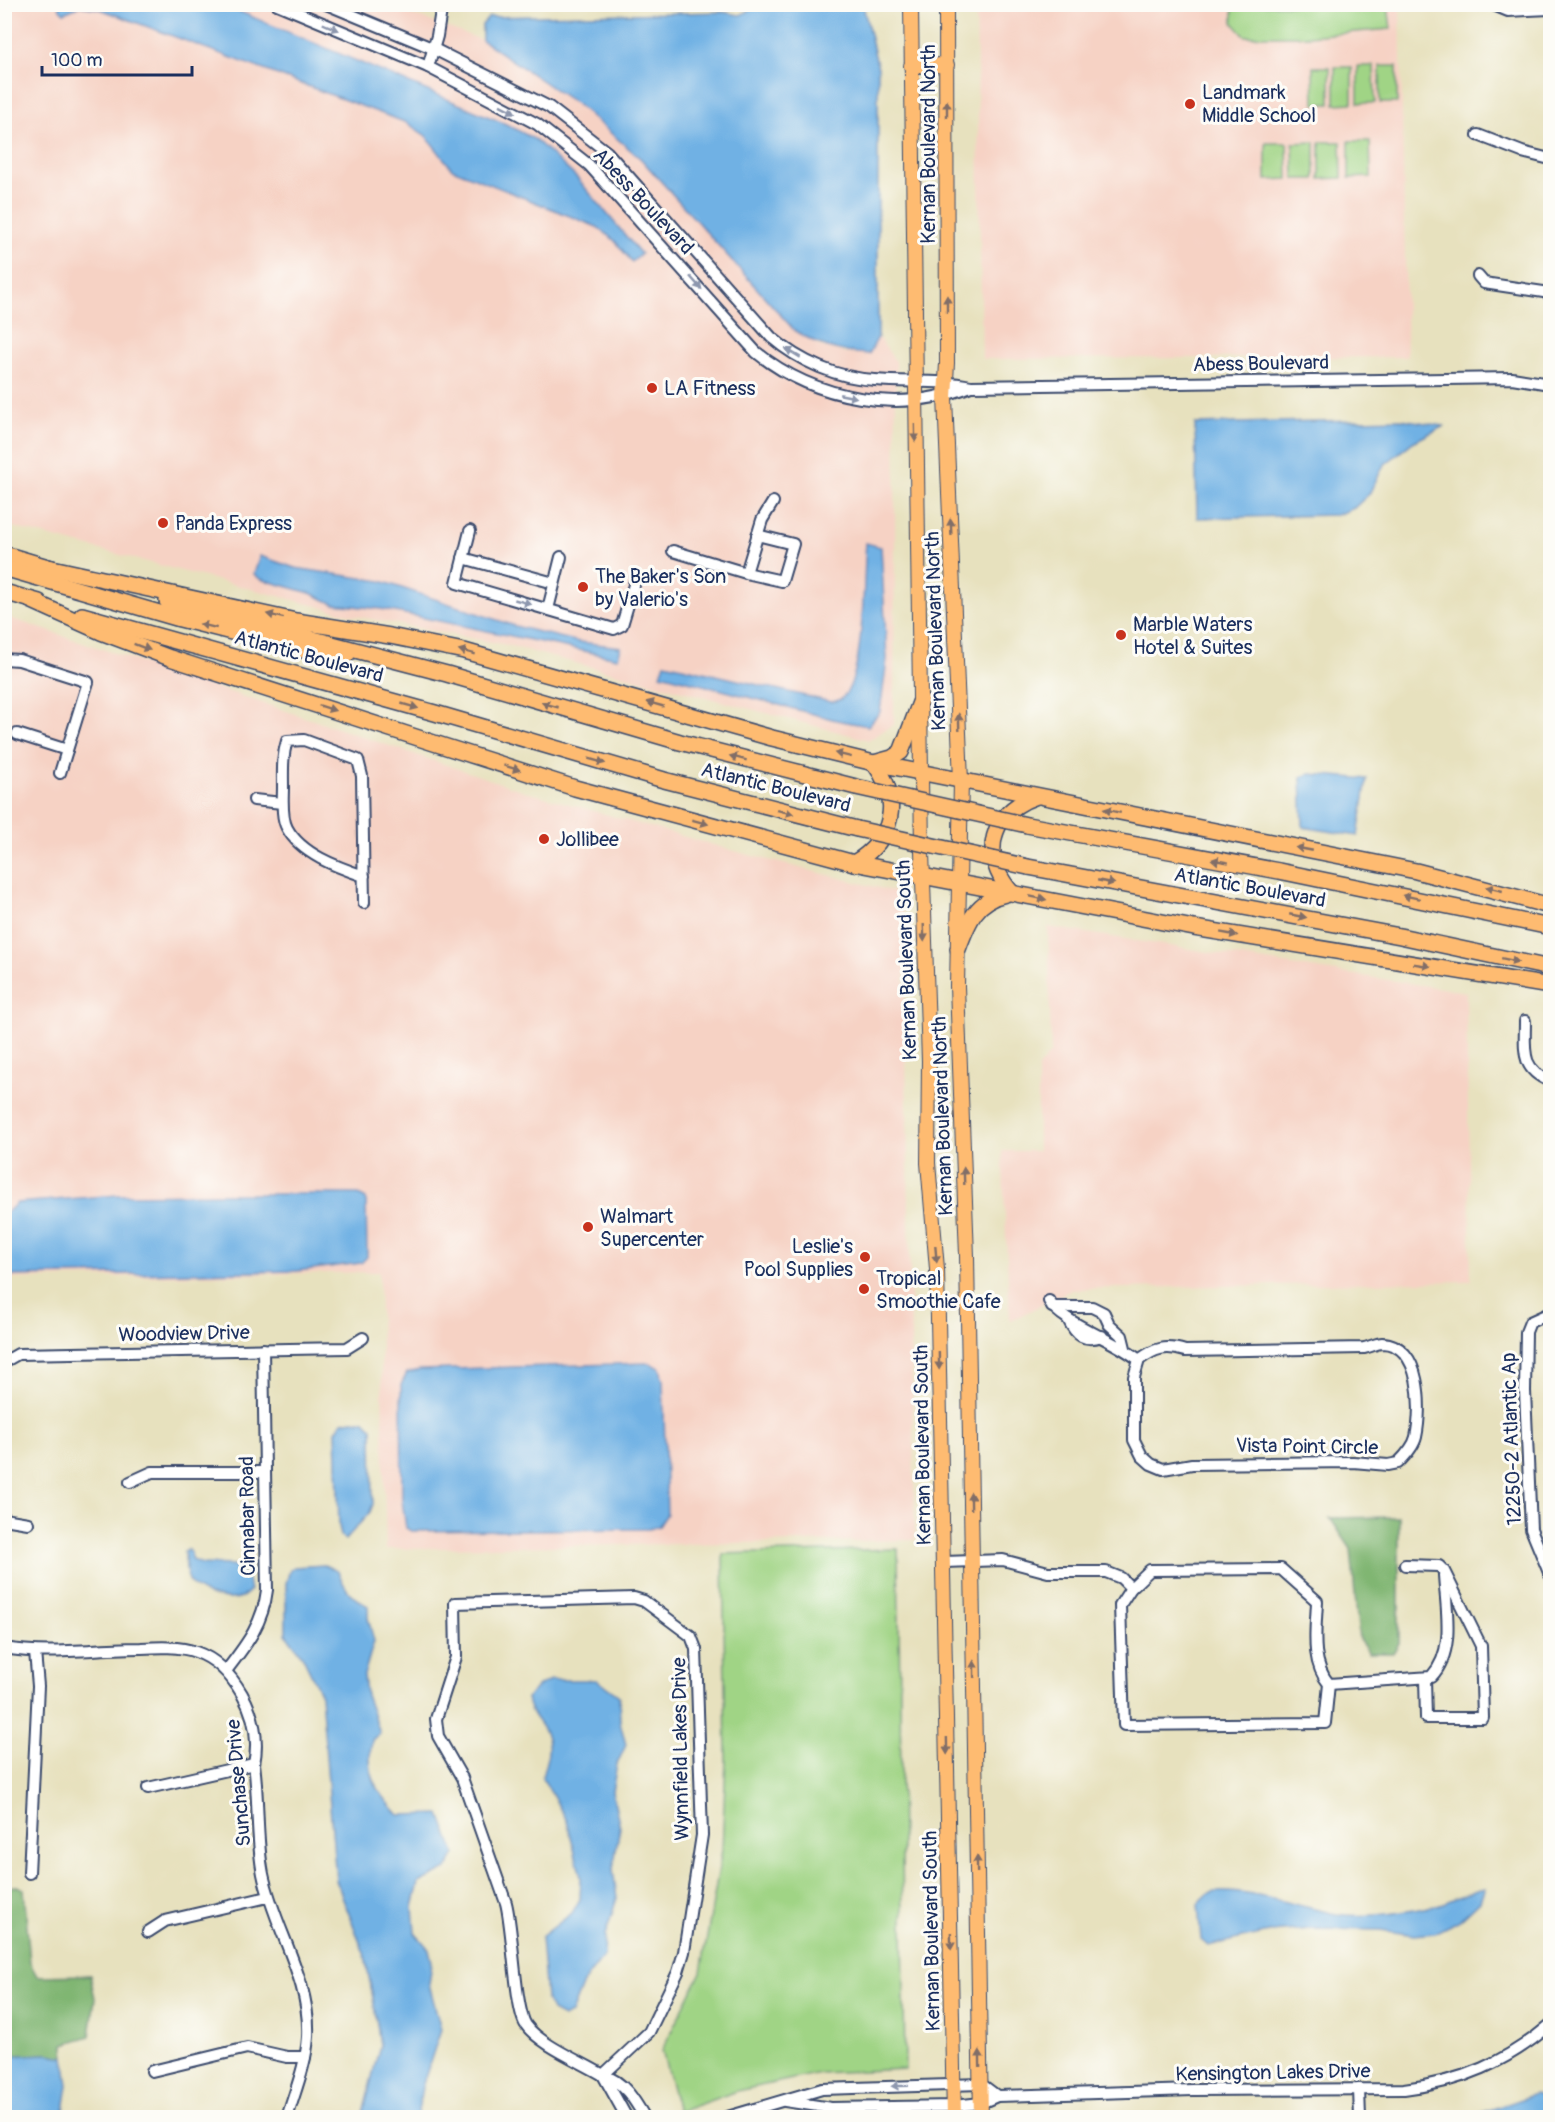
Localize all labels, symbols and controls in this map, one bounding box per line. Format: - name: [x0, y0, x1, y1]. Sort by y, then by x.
- one-way arrow: [323, 22, 341, 32]
- scale bar: [42, 39, 192, 77]
- street label: Kernan Boulevard North: [916, 44, 941, 244]
- text: 100 m: [51, 49, 103, 72]
- place label: Landmark Middle School: [1202, 80, 1316, 128]
- marker: Landmark Middle School: [1183, 97, 1197, 111]
- one-way arrow: [942, 100, 952, 119]
- one-way arrow: [500, 104, 517, 113]
- street label: Abess Boulevard: [588, 143, 699, 260]
- one-way arrow: [688, 276, 702, 290]
- one-way arrow: [942, 295, 952, 314]
- one-way arrow: [785, 347, 801, 358]
- street label: Abess Boulevard: [1193, 350, 1329, 377]
- place label: LA Fitness: [664, 376, 755, 401]
- marker: LA Fitness: [645, 381, 659, 395]
- one-way arrow: [839, 392, 858, 401]
- one-way arrow: [910, 423, 920, 442]
- place label: Panda Express: [175, 511, 292, 536]
- marker: Panda Express: [156, 516, 170, 530]
- one-way arrow: [946, 518, 955, 537]
- street label: Kernan Boulevard North: [920, 531, 951, 731]
- place label: The Baker's Son by Valerio's: [595, 564, 726, 612]
- marker: The Baker's Son by Valerio's: [576, 580, 590, 594]
- one-way arrow: [514, 598, 532, 607]
- one-way arrow: [266, 610, 285, 620]
- place label: Marble Waters Hotel & Suites: [1133, 612, 1252, 660]
- one-way arrow: [199, 620, 217, 630]
- street label: Atlantic Boulevard: [232, 625, 386, 688]
- marker: Marble Waters Hotel & Suites: [1114, 628, 1128, 642]
- one-way arrow: [133, 643, 151, 653]
- one-way arrow: [458, 647, 476, 657]
- one-way arrow: [646, 699, 664, 708]
- one-way arrow: [541, 700, 559, 709]
- one-way arrow: [401, 702, 419, 711]
- one-way arrow: [318, 704, 336, 713]
- one-way arrow: [954, 713, 964, 732]
- one-way arrow: [834, 750, 852, 760]
- one-way arrow: [729, 752, 747, 762]
- one-way arrow: [588, 757, 606, 767]
- street label: Atlantic Boulevard: [698, 757, 853, 818]
- one-way arrow: [503, 764, 521, 773]
- one-way arrow: [1103, 806, 1122, 815]
- one-way arrow: [776, 808, 794, 818]
- one-way arrow: [691, 818, 709, 828]
- place label: Jollibee: [556, 827, 619, 852]
- marker: Jollibee: [537, 832, 551, 846]
- one-way arrow: [1294, 844, 1313, 853]
- one-way arrow: [1210, 856, 1229, 865]
- street label: Kernan Boulevard South: [891, 859, 922, 1061]
- street label: Atlantic Boulevard: [1172, 862, 1328, 913]
- one-way arrow: [1097, 878, 1116, 887]
- one-way arrow: [1485, 884, 1504, 894]
- one-way arrow: [1401, 892, 1420, 901]
- one-way arrow: [1028, 894, 1047, 903]
- one-way arrow: [1289, 912, 1308, 921]
- one-way arrow: [920, 924, 929, 943]
- one-way arrow: [1220, 930, 1239, 939]
- one-way arrow: [1500, 955, 1519, 965]
- one-way arrow: [1412, 961, 1431, 970]
- street label: Kernan Boulevard North: [927, 1016, 958, 1216]
- one-way arrow: [959, 1167, 969, 1186]
- place label: Walmart Supercenter: [600, 1204, 704, 1252]
- marker: Walmart Supercenter: [581, 1220, 595, 1234]
- place label: Leslie's Pool Supplies: [744, 1234, 853, 1282]
- one-way arrow: [931, 1244, 941, 1263]
- marker: Leslie's Pool Supplies: [858, 1250, 872, 1264]
- place label: Tropical Smoothie Cafe: [876, 1266, 1001, 1314]
- marker: Tropical Smoothie Cafe: [857, 1282, 871, 1296]
- street label: Woodview Drive: [118, 1320, 250, 1347]
- street label: Kernan Boulevard South: [908, 1345, 937, 1545]
- one-way arrow: [935, 1351, 944, 1370]
- street label: 12250-2 Atlantic Ap: [1496, 1352, 1527, 1526]
- street label: Vista Point Circle: [1235, 1433, 1379, 1460]
- street label: Cinnabar Road: [234, 1456, 261, 1576]
- one-way arrow: [966, 1492, 976, 1511]
- street label: Wynnfield Lakes Drive: [666, 1657, 695, 1841]
- one-way arrow: [969, 1660, 978, 1679]
- street label: Sunchase Drive: [220, 1718, 257, 1848]
- one-way arrow: [942, 1737, 952, 1756]
- street label: Kernan Boulevard South: [917, 1831, 946, 2031]
- one-way arrow: [972, 1855, 982, 1874]
- one-way arrow: [946, 1932, 956, 1951]
- one-way arrow: [975, 2050, 985, 2069]
- street label: Kensington Lakes Drive: [1175, 2058, 1371, 2087]
- one-way arrow: [891, 2081, 910, 2090]

